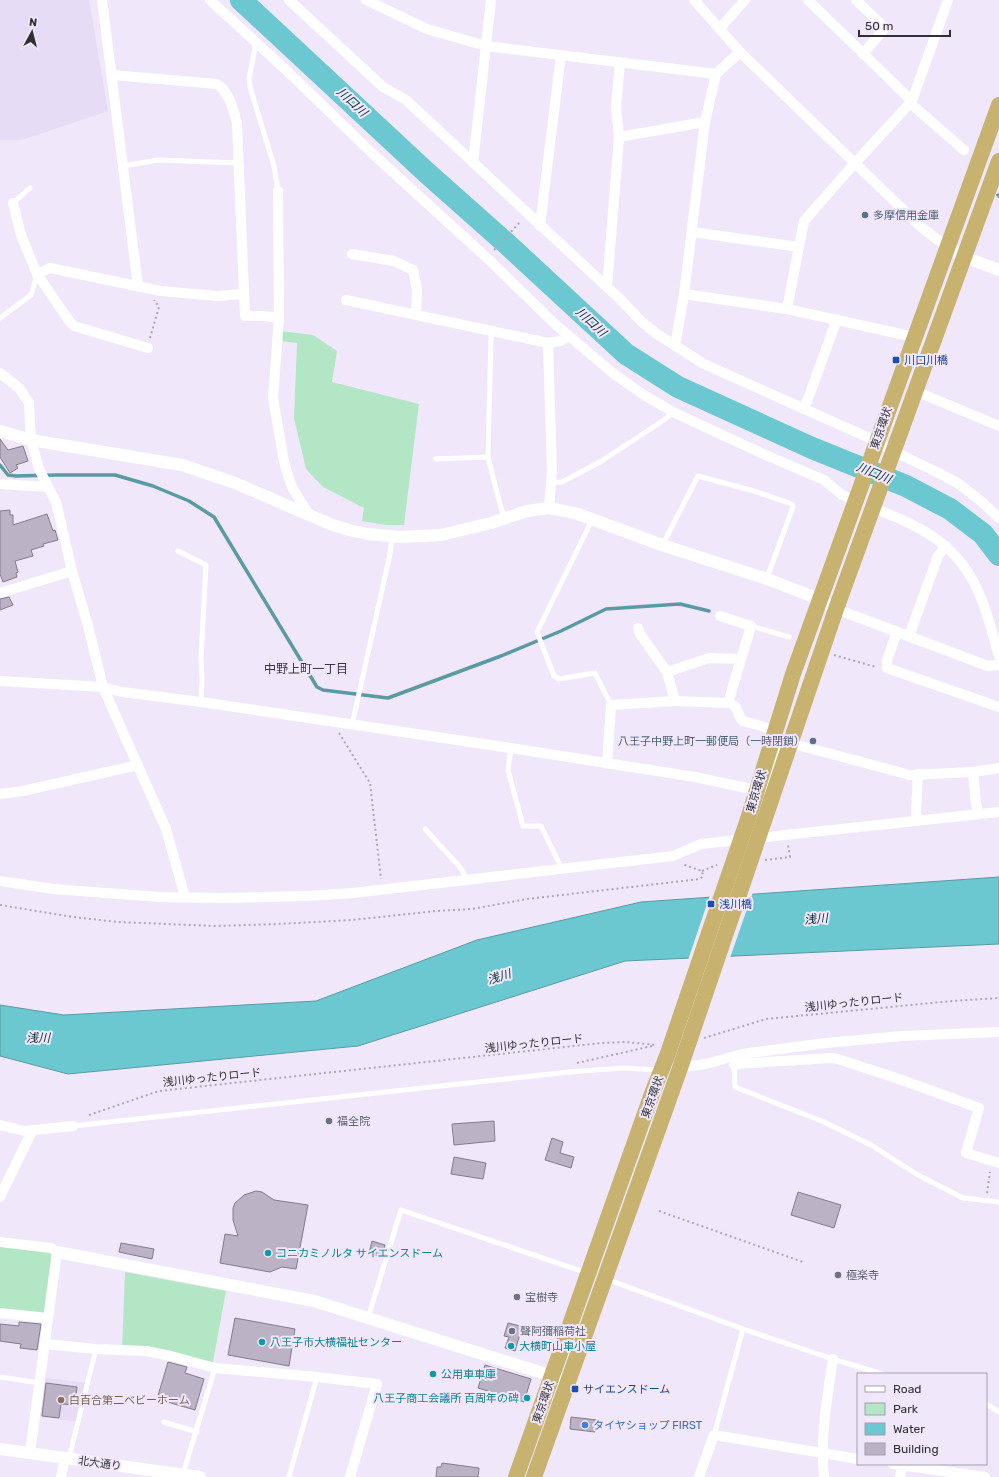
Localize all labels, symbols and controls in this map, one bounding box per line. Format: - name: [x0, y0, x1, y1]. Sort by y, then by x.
- north arrow: [12, 12, 52, 52]
- scale bar: [859, 12, 950, 38]
- text: N: [28, 16, 38, 30]
- text: 50 m: [865, 19, 893, 33]
- water label: 川口川: [334, 85, 371, 121]
- place label: 多摩信用金庫: [873, 209, 939, 222]
- marker: 多摩信用金庫: [860, 210, 870, 220]
- water label: 川口川: [573, 305, 610, 341]
- place label: 川口川橋: [904, 354, 948, 367]
- marker: 川口川橋: [891, 355, 901, 365]
- street label: 東京環状: [868, 404, 895, 451]
- water label: 川口川: [855, 460, 895, 487]
- district label: 中野上町一丁目: [264, 662, 348, 676]
- place label: 八王子中野上町一郵便局（一時閉鎖）: [618, 735, 805, 748]
- marker: 八王子中野上町一郵便局（一時閉鎖）: [808, 736, 818, 746]
- street label: 東京環状: [744, 767, 769, 814]
- place label: 浅川橋: [719, 898, 752, 911]
- marker: 浅川橋: [706, 899, 716, 909]
- water label: 浅川: [803, 911, 831, 927]
- water label: 浅川: [485, 966, 514, 987]
- street label: 浅川ゆったりロード: [804, 991, 904, 1014]
- water label: 浅川: [26, 1031, 52, 1045]
- street label: 浅川ゆったりロード: [484, 1032, 584, 1055]
- street label: 浅川ゆったりロード: [162, 1066, 262, 1089]
- street label: 東京環状: [639, 1073, 666, 1120]
- place label: 福全院: [337, 1115, 370, 1128]
- marker: 福全院: [324, 1116, 334, 1126]
- place label: コニカミノルタ サイエンスドーム: [276, 1247, 443, 1260]
- marker: コニカミノルタ サイエンスドーム: [263, 1248, 273, 1258]
- place label: 極楽寺: [846, 1269, 879, 1282]
- marker: 極楽寺: [833, 1270, 843, 1280]
- place label: 宝樹寺: [525, 1291, 558, 1304]
- marker: 宝樹寺: [512, 1292, 522, 1302]
- place label: 聲阿彌稲荷社: [520, 1325, 586, 1338]
- marker: 聲阿彌稲荷社: [507, 1326, 517, 1336]
- place label: 八王子市大横福祉センター: [270, 1336, 402, 1349]
- marker: 八王子市大横福祉センター: [257, 1337, 267, 1347]
- place label: 大横町山車小屋: [519, 1340, 596, 1353]
- marker: 大横町山車小屋: [506, 1341, 516, 1351]
- place label: 公用車車庫: [441, 1368, 496, 1381]
- marker: 公用車車庫: [428, 1369, 438, 1379]
- legend: [857, 1373, 987, 1465]
- street label: 東京環状: [530, 1378, 557, 1425]
- text: Road: [893, 1382, 921, 1396]
- place label: サイエンスドーム: [583, 1383, 670, 1396]
- marker: サイエンスドーム: [570, 1384, 580, 1394]
- place label: 八王子商工会議所 百周年の碑: [373, 1392, 519, 1405]
- marker: 八王子商工会議所 百周年の碑: [522, 1393, 532, 1403]
- place label: 白百合第二ベビーホーム: [69, 1394, 190, 1407]
- marker: 白百合第二ベビーホーム: [56, 1395, 66, 1405]
- text: Park: [893, 1402, 919, 1416]
- place label: タイヤショップ FIRST: [593, 1419, 703, 1432]
- marker: タイヤショップ FIRST: [580, 1420, 590, 1430]
- text: Water: [893, 1422, 925, 1436]
- text: Building: [893, 1442, 939, 1456]
- street label: 北大通り: [77, 1454, 123, 1473]

